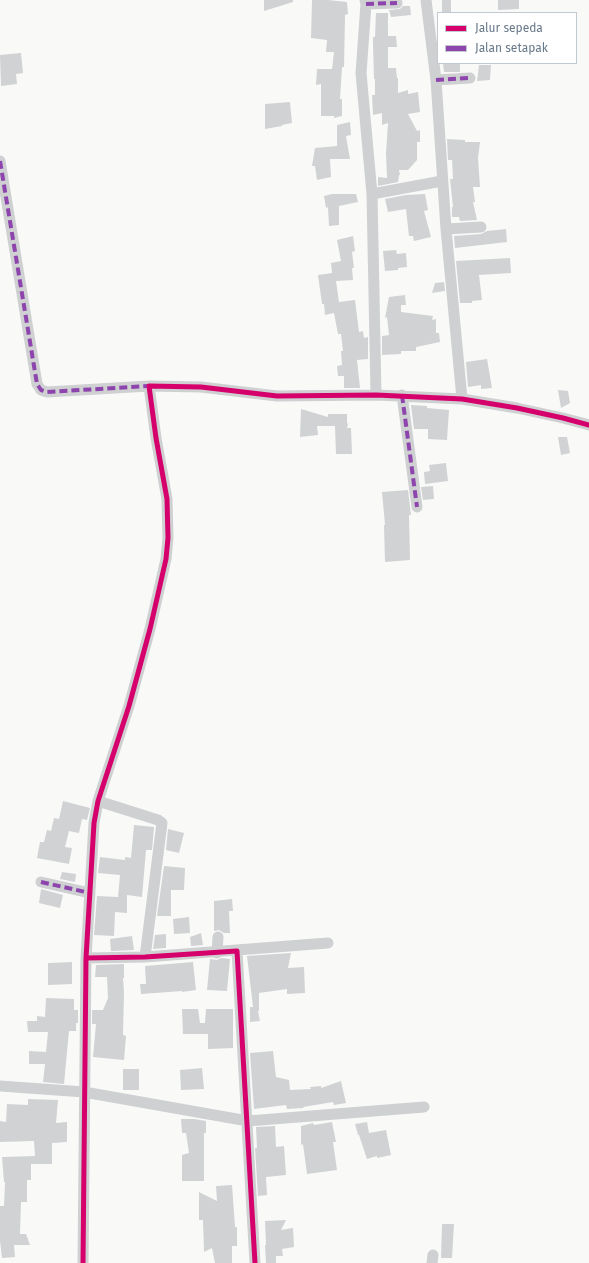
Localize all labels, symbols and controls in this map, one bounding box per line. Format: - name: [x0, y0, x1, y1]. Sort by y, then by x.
- legend: [437, 12, 577, 64]
- text: Jalur sepeda: [475, 21, 543, 35]
- text: Jalan setapak: [475, 41, 548, 55]

